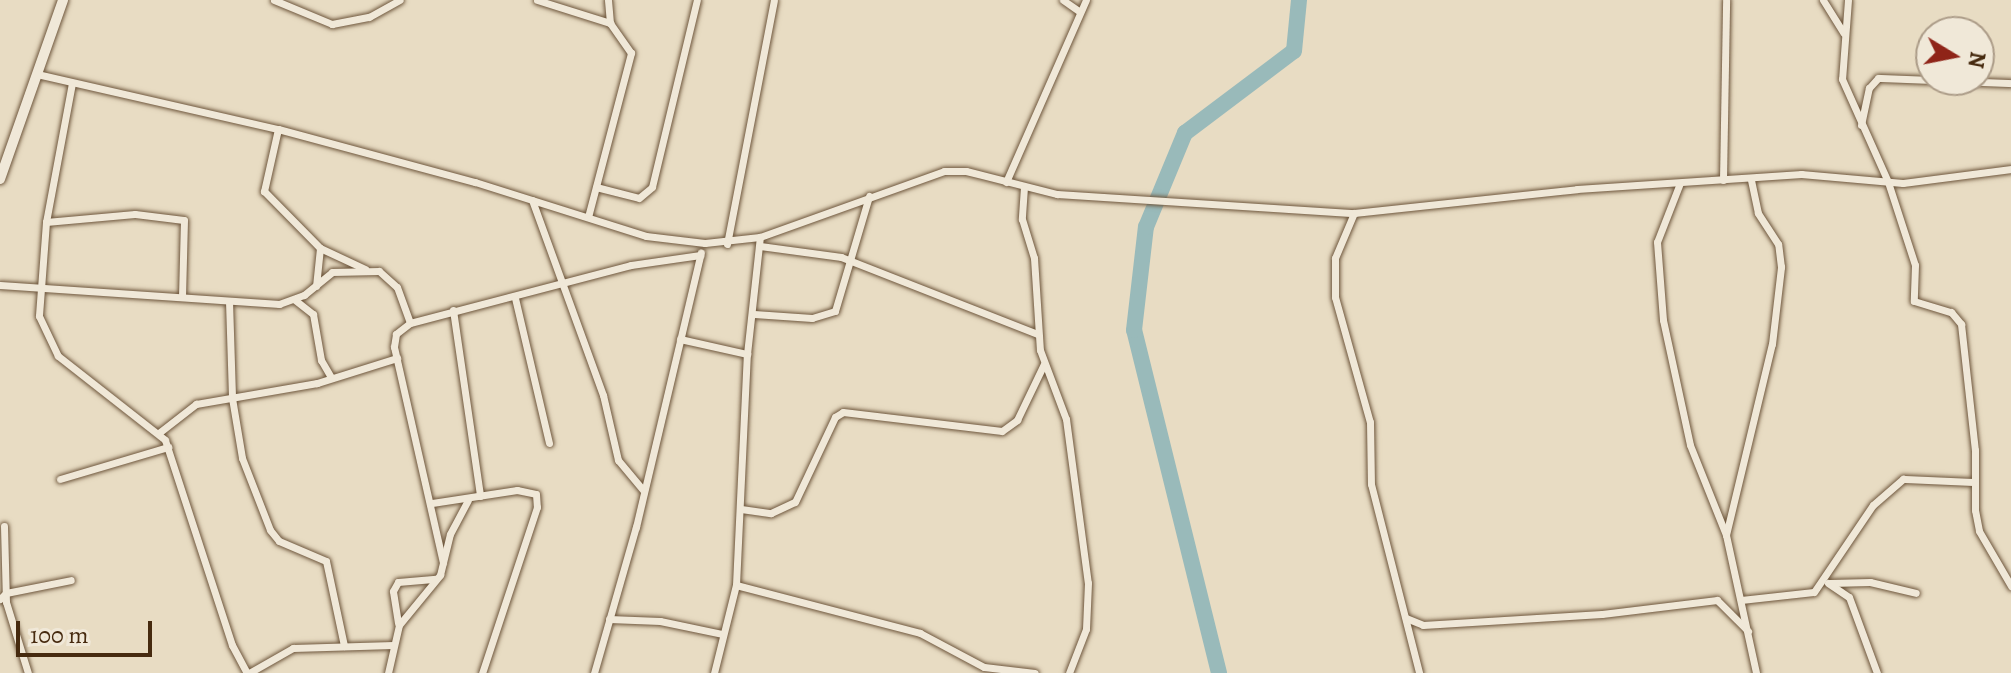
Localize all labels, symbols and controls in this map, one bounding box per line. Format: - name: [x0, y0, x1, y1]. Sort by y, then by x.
- north arrow: [1915, 16, 1995, 96]
- text: N: [1961, 49, 1993, 70]
- scale bar: [20, 605, 156, 655]
- text: 100 m: [30, 619, 89, 651]

